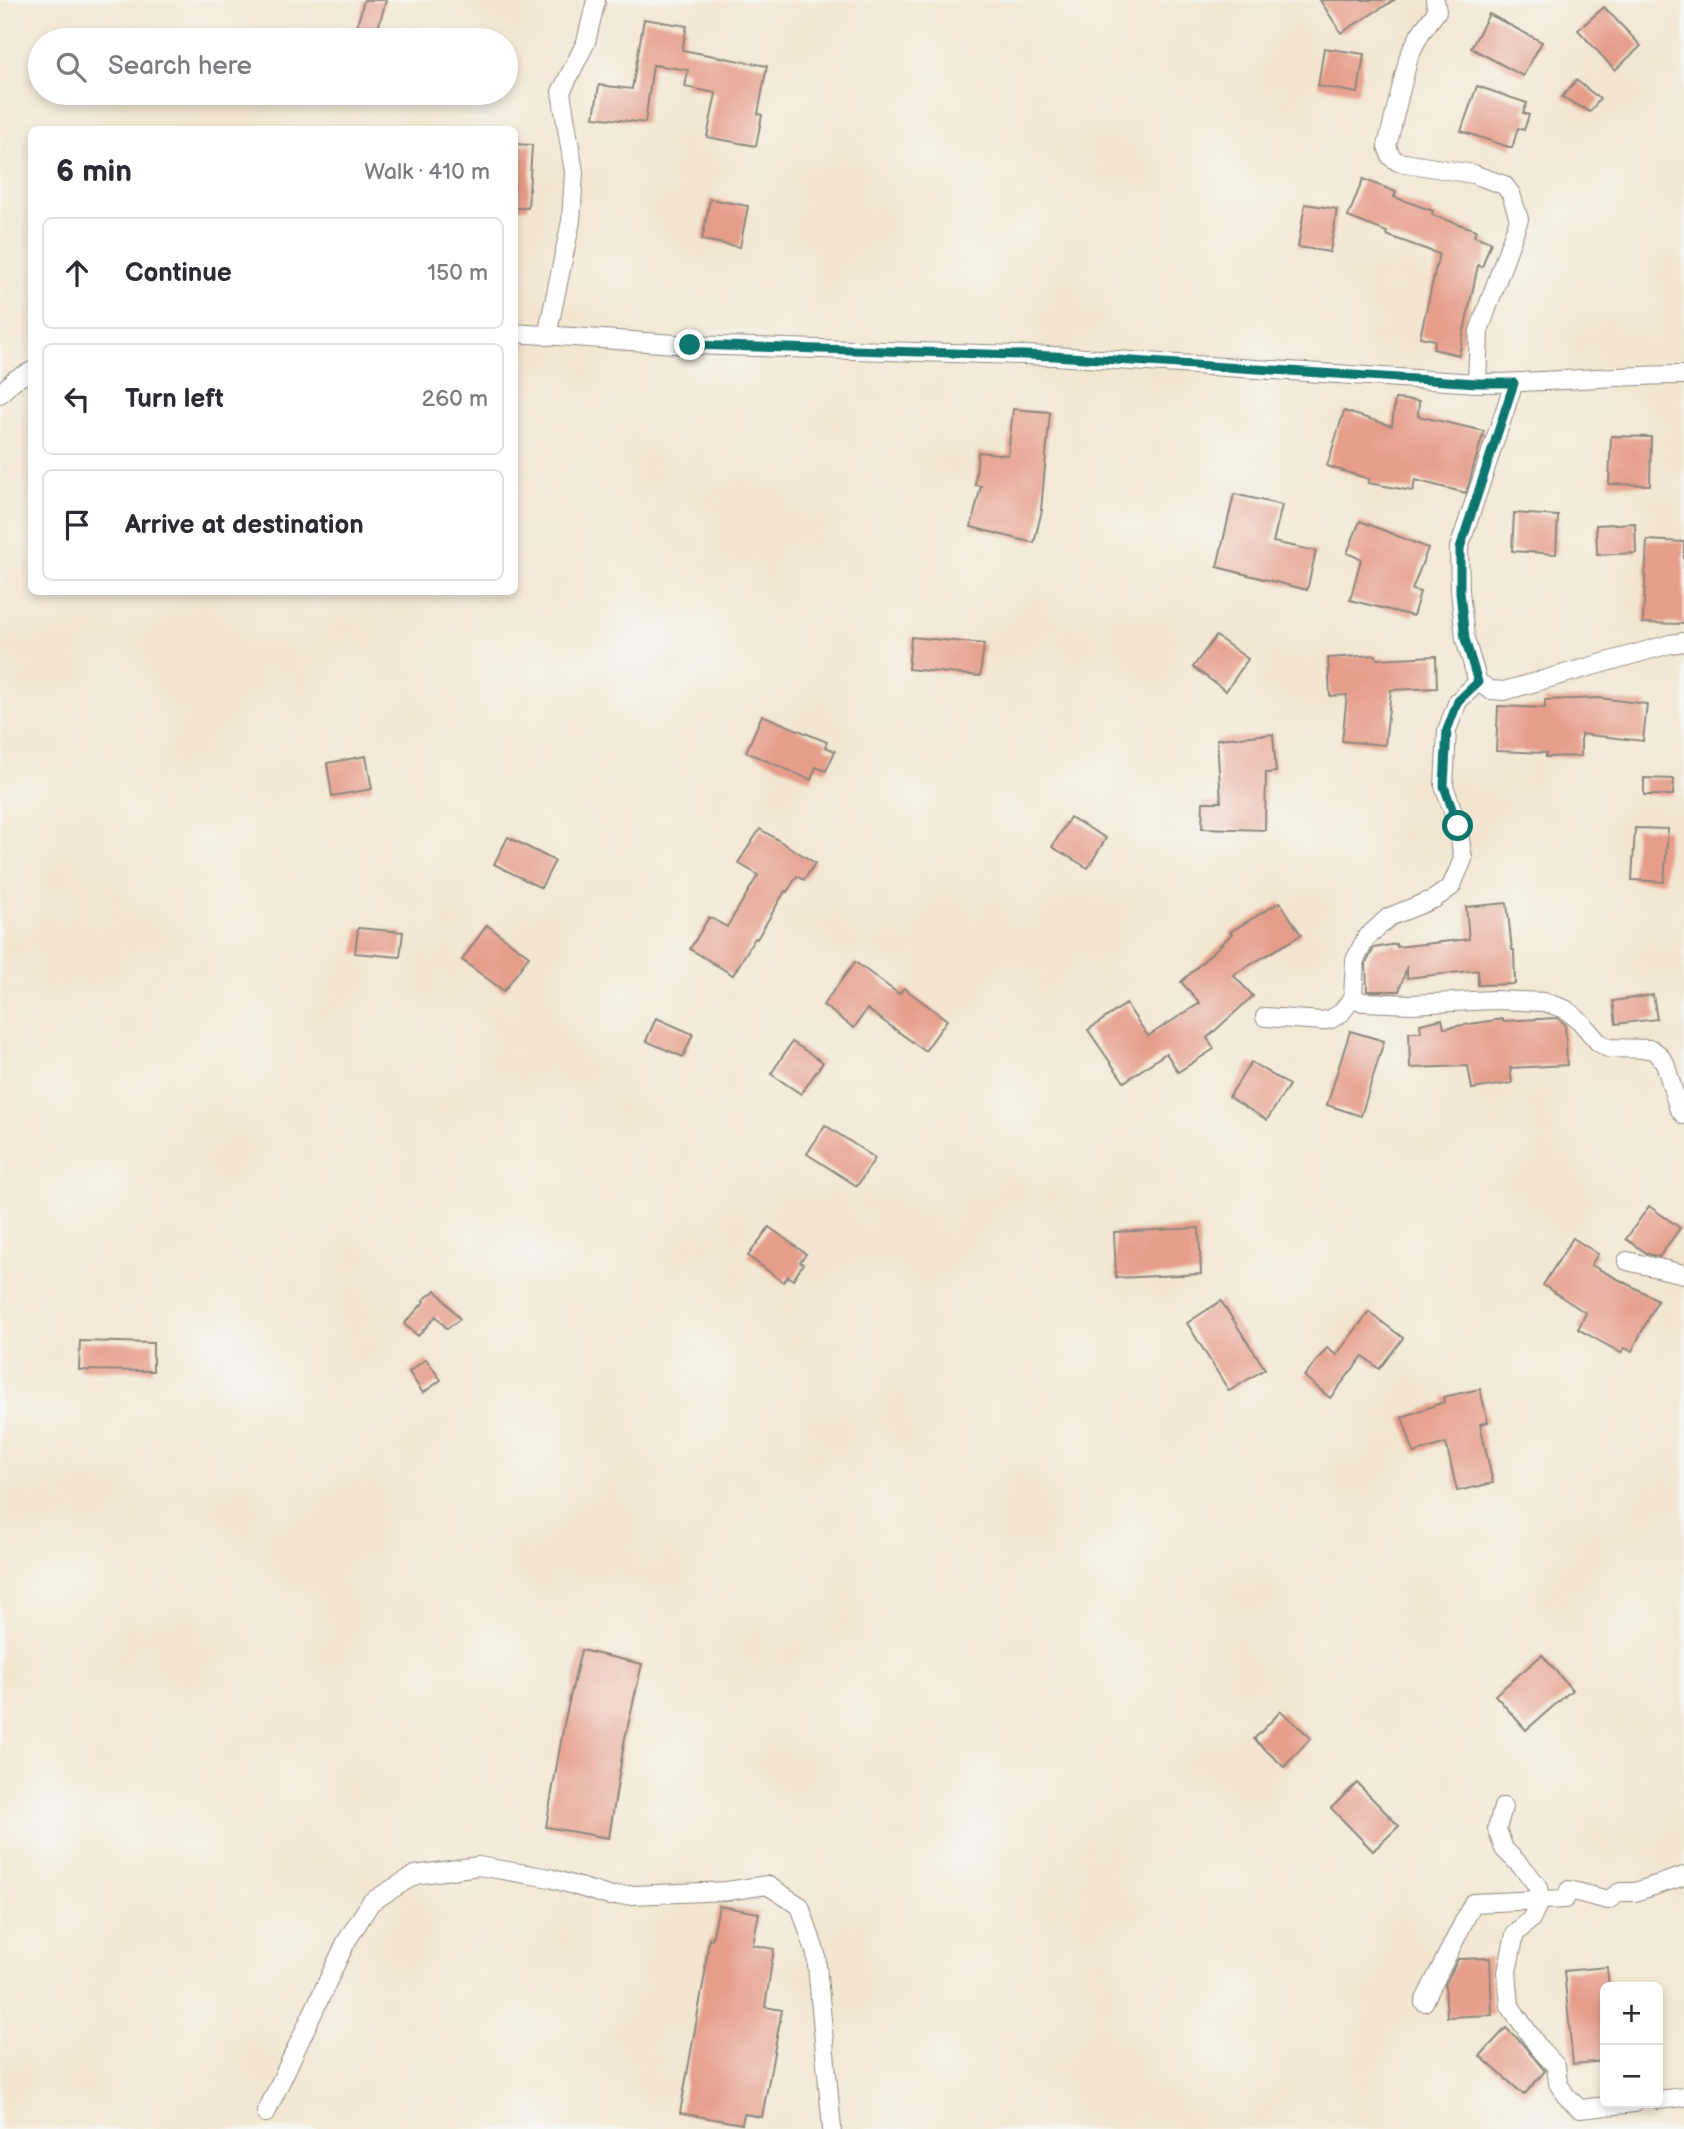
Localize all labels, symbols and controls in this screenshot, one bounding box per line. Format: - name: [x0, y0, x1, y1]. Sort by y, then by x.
- search box: [28, 28, 518, 105]
- icon: search: [52, 48, 90, 86]
- text: Search here: [108, 51, 252, 82]
- text: 6 min: [56, 154, 132, 190]
- text: Walk · 410 m: [364, 158, 490, 186]
- icon: ahead: [58, 254, 96, 292]
- text: Continue: [125, 258, 232, 289]
- text: 150 m: [427, 259, 488, 287]
- route end: [674, 329, 705, 360]
- icon: left: [58, 380, 96, 418]
- text: Turn left: [125, 384, 224, 415]
- text: 260 m: [422, 385, 488, 413]
- icon: arrive: [58, 506, 96, 544]
- text: Arrive at destination: [125, 510, 364, 541]
- route start: [1442, 810, 1473, 841]
- map controls: [1600, 1982, 1663, 2108]
- button: +: [1600, 1982, 1663, 2045]
- button: −: [1600, 2045, 1663, 2108]

